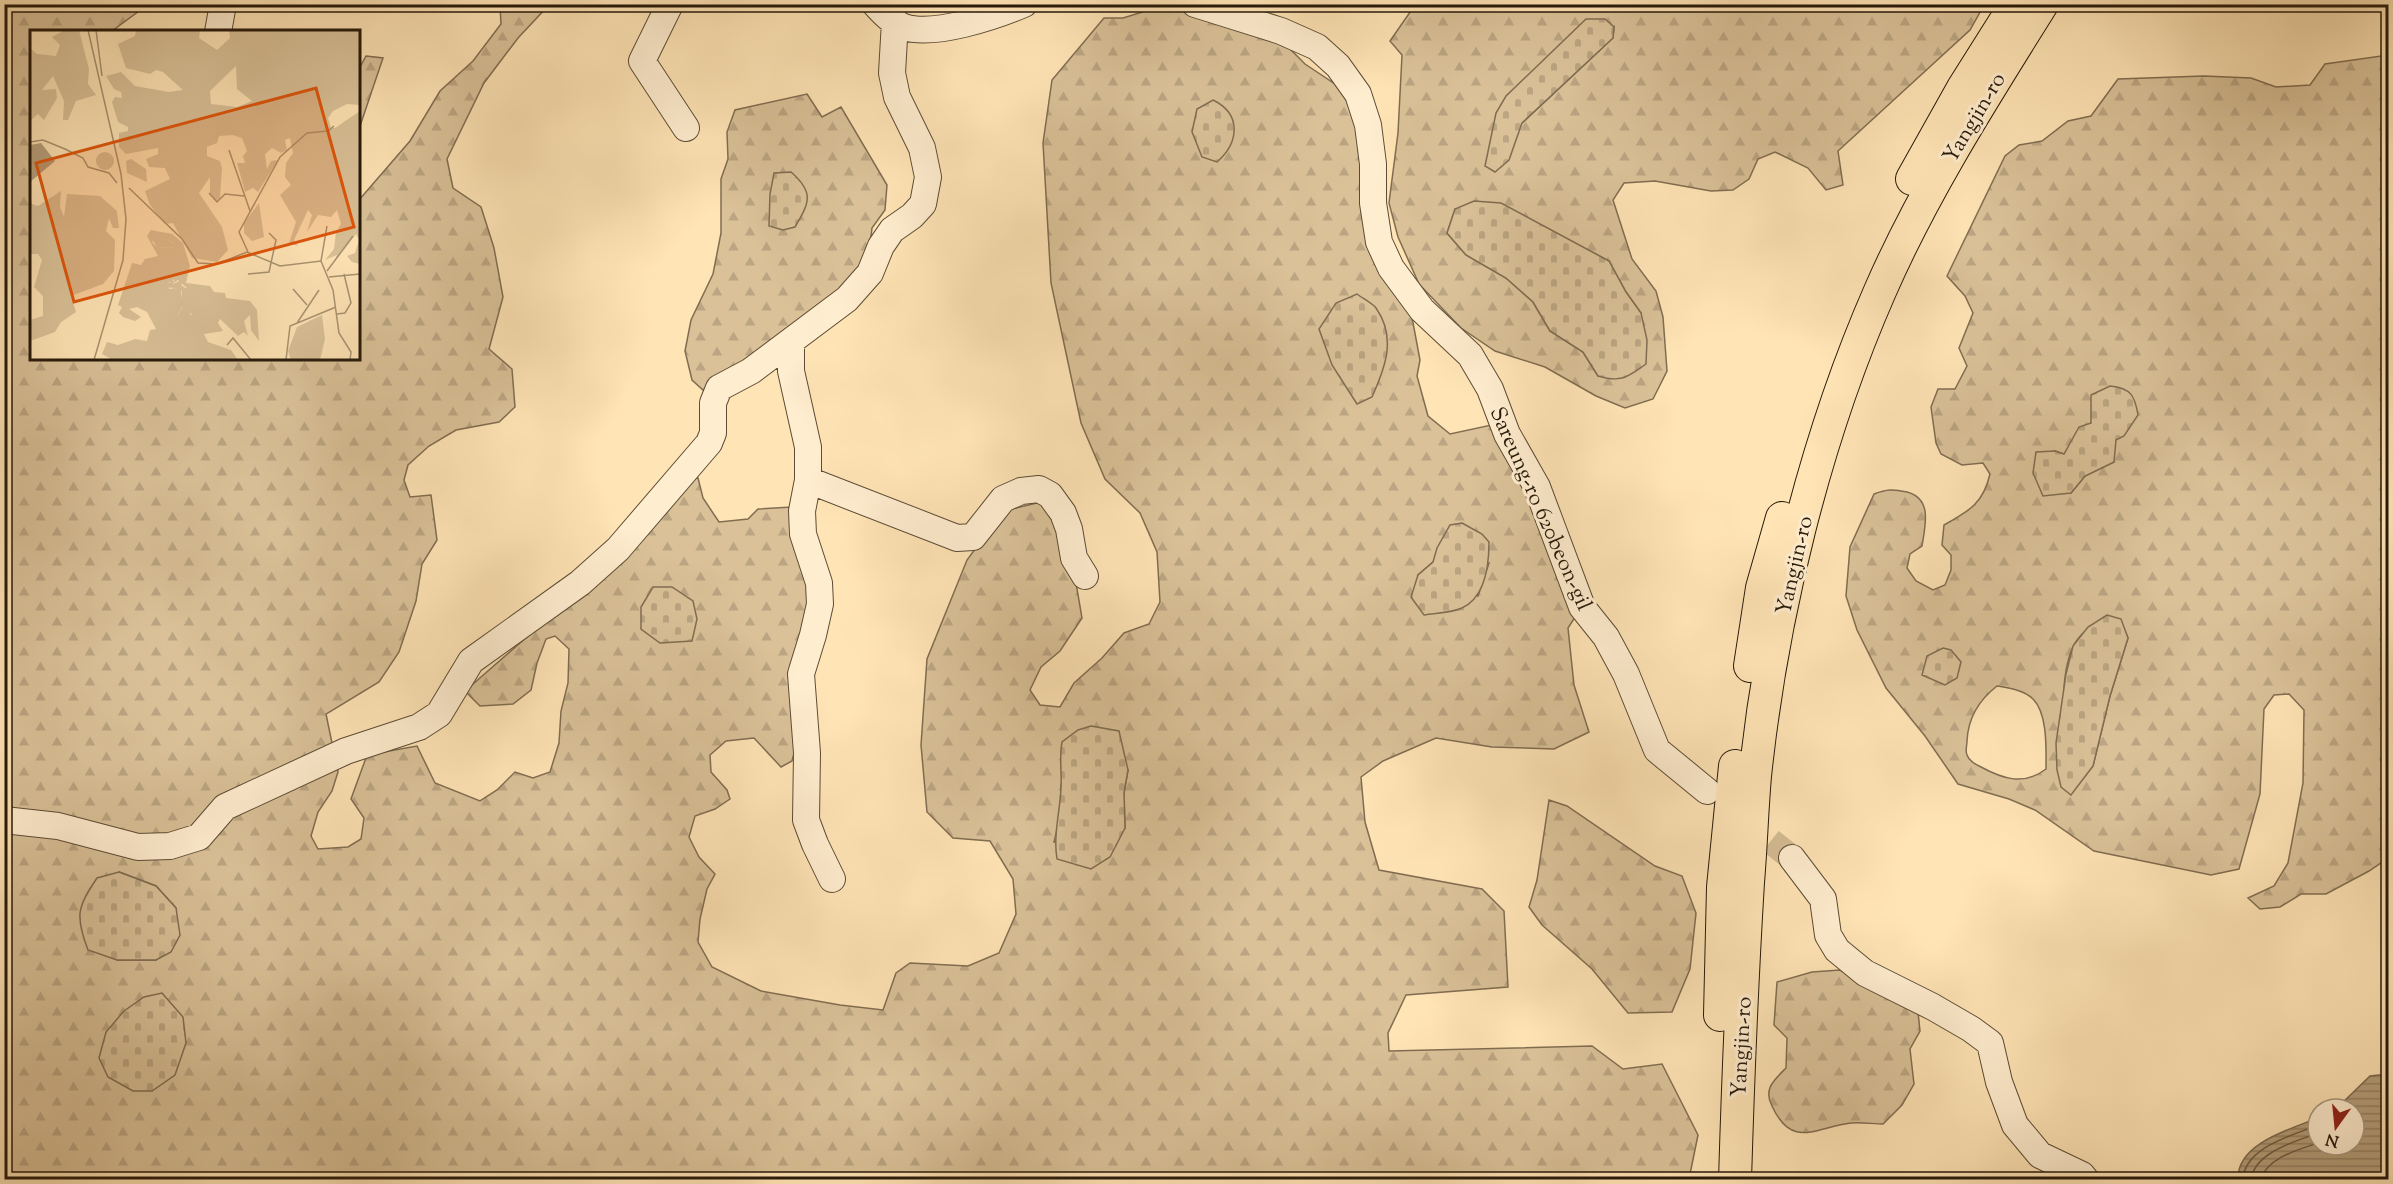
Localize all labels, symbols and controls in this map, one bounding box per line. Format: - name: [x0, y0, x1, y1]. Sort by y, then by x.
- inset map: [30, 30, 360, 360]
- street label: Yangjin-ro: [1936, 67, 2015, 170]
- street label: Sareung-ro 620beon-gil: [1480, 402, 1599, 616]
- street label: Yangjin-ro: [1769, 513, 1823, 618]
- street label: Yangjin-ro: [1724, 996, 1762, 1098]
- north arrow: [2306, 1097, 2366, 1157]
- text: N: [2323, 1126, 2342, 1152]

